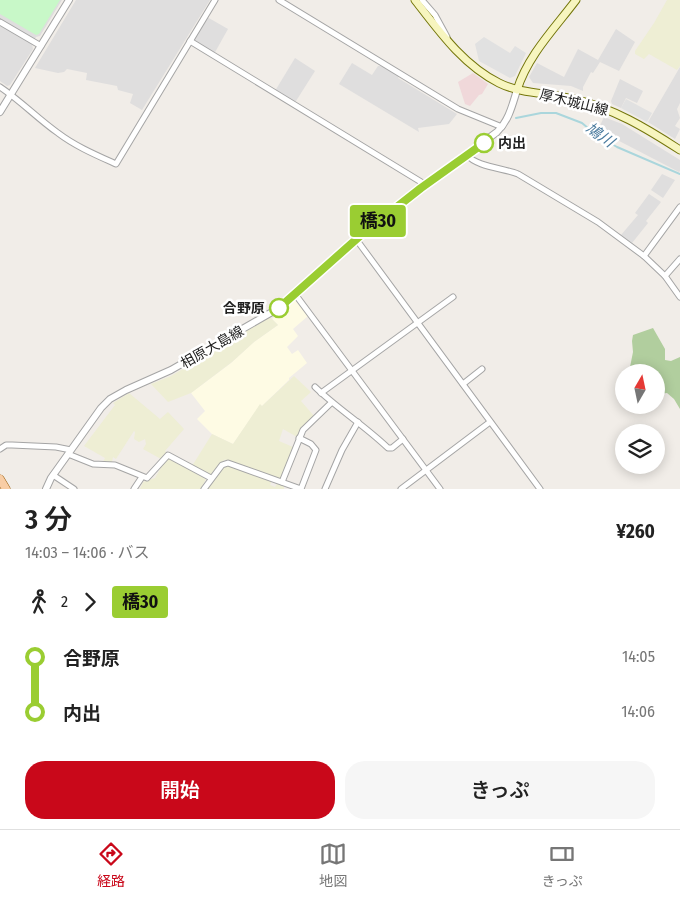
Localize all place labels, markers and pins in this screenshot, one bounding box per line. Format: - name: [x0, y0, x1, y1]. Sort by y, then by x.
- marker: 内出: [474, 133, 494, 153]
- place label: 内出: [498, 135, 526, 152]
- marker: 合野原: [269, 298, 289, 318]
- place label: 合野原: [223, 300, 265, 317]

